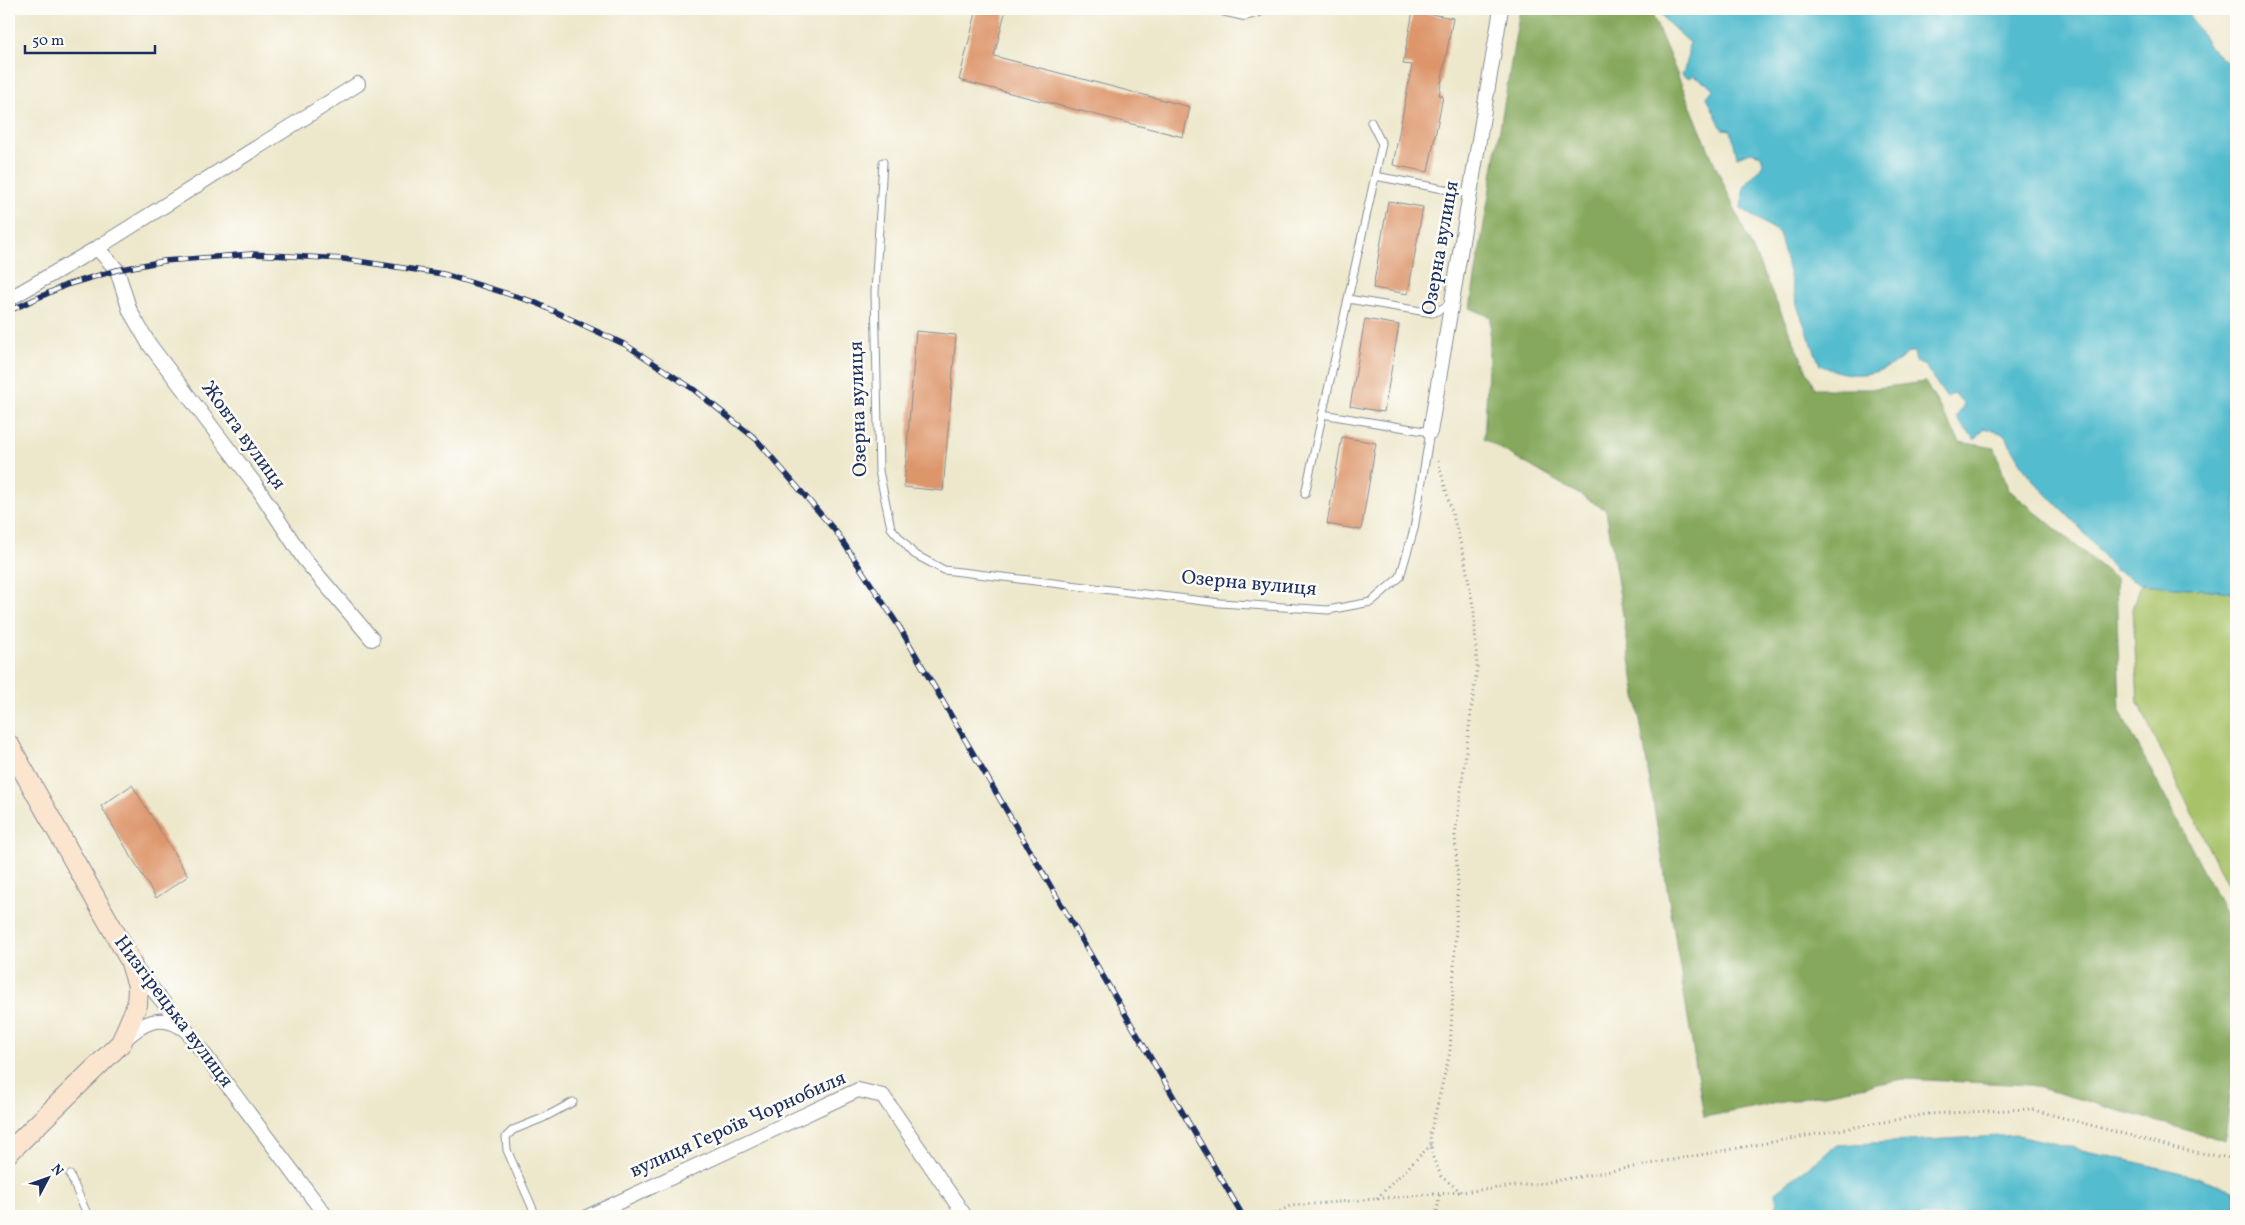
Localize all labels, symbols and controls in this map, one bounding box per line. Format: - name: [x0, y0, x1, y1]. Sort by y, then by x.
- scale bar: [25, 22, 155, 54]
- text: 50 m: [32, 31, 64, 52]
- street label: Озерна вулиця: [1415, 179, 1467, 317]
- street label: Озерна вулиця: [843, 341, 875, 477]
- street label: Жовта вулиця: [194, 376, 292, 496]
- street label: Озерна вулиця: [1180, 564, 1318, 604]
- street label: Низгірецька вулиця: [107, 930, 239, 1094]
- street label: вулиця Героїв Чорнобиля: [625, 1065, 851, 1185]
- north arrow: [22, 1152, 72, 1202]
- text: N: [46, 1160, 67, 1181]

